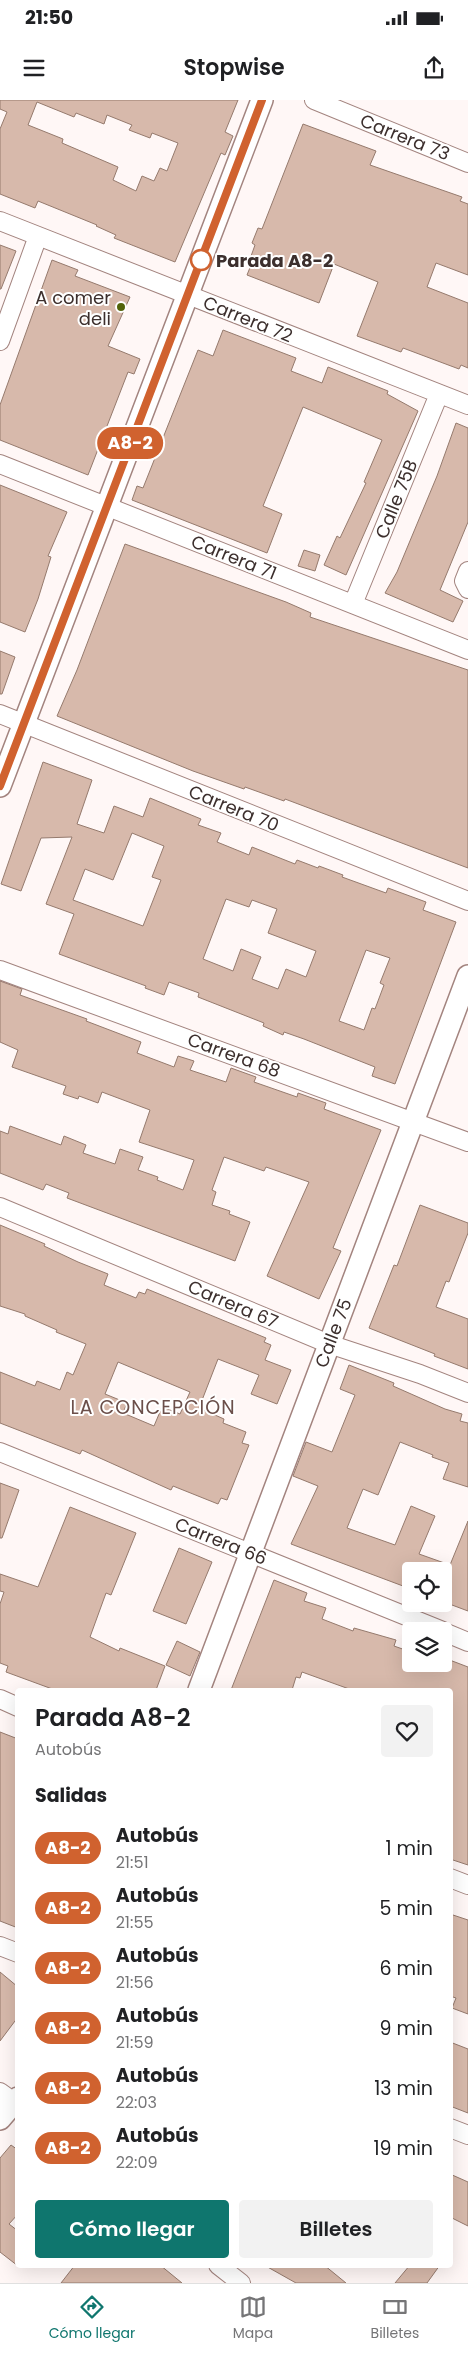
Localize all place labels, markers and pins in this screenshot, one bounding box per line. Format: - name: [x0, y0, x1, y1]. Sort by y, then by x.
- place label: Parada A8-2: [216, 248, 333, 273]
- marker: Parada A8-2: [190, 249, 212, 271]
- place label: A comer deli: [35, 285, 111, 331]
- marker: A comer deli: [115, 301, 127, 313]

